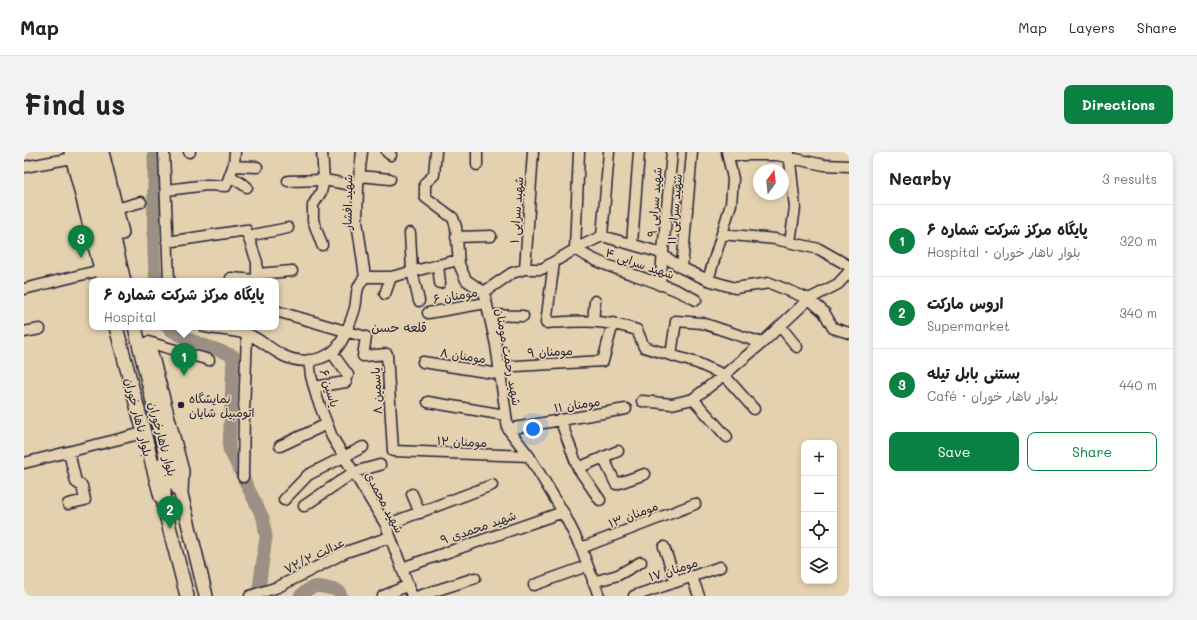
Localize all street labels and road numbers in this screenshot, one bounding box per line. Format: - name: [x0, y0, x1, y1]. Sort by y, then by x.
- street label: شهید سرایی ۹: [643, 166, 666, 238]
- street label: شهید سرایی ۱۱: [663, 173, 686, 245]
- street label: شهید افشار: [339, 174, 355, 231]
- street label: شهید سرایی ۱: [506, 176, 527, 244]
- street label: شهید سرایی ۴: [603, 244, 676, 283]
- street label: مومنان ۶: [431, 283, 479, 308]
- street label: شهید رحمت مومنان: [492, 307, 525, 407]
- street label: مومنان ۹: [527, 342, 573, 361]
- street label: مومنان ۸: [439, 344, 487, 367]
- street label: یاسین ۶: [317, 367, 343, 409]
- street label: یاسمین ۸: [367, 367, 385, 415]
- street label: بلوار ناهار خوران: [121, 376, 157, 458]
- street label: مومنان ۱۱: [553, 392, 601, 417]
- street label: بلوار ناهارخوران: [144, 400, 181, 478]
- street label: مومنان ۱۲: [437, 432, 487, 451]
- street label: شهید محمدی: [362, 468, 408, 536]
- street label: مومنان ۱۳: [606, 497, 661, 532]
- street label: ۹ شهید محمدی: [438, 507, 518, 547]
- street label: عدالت ۷۲/۲: [281, 533, 347, 577]
- street label: مومنان ۱۷: [646, 554, 700, 585]

